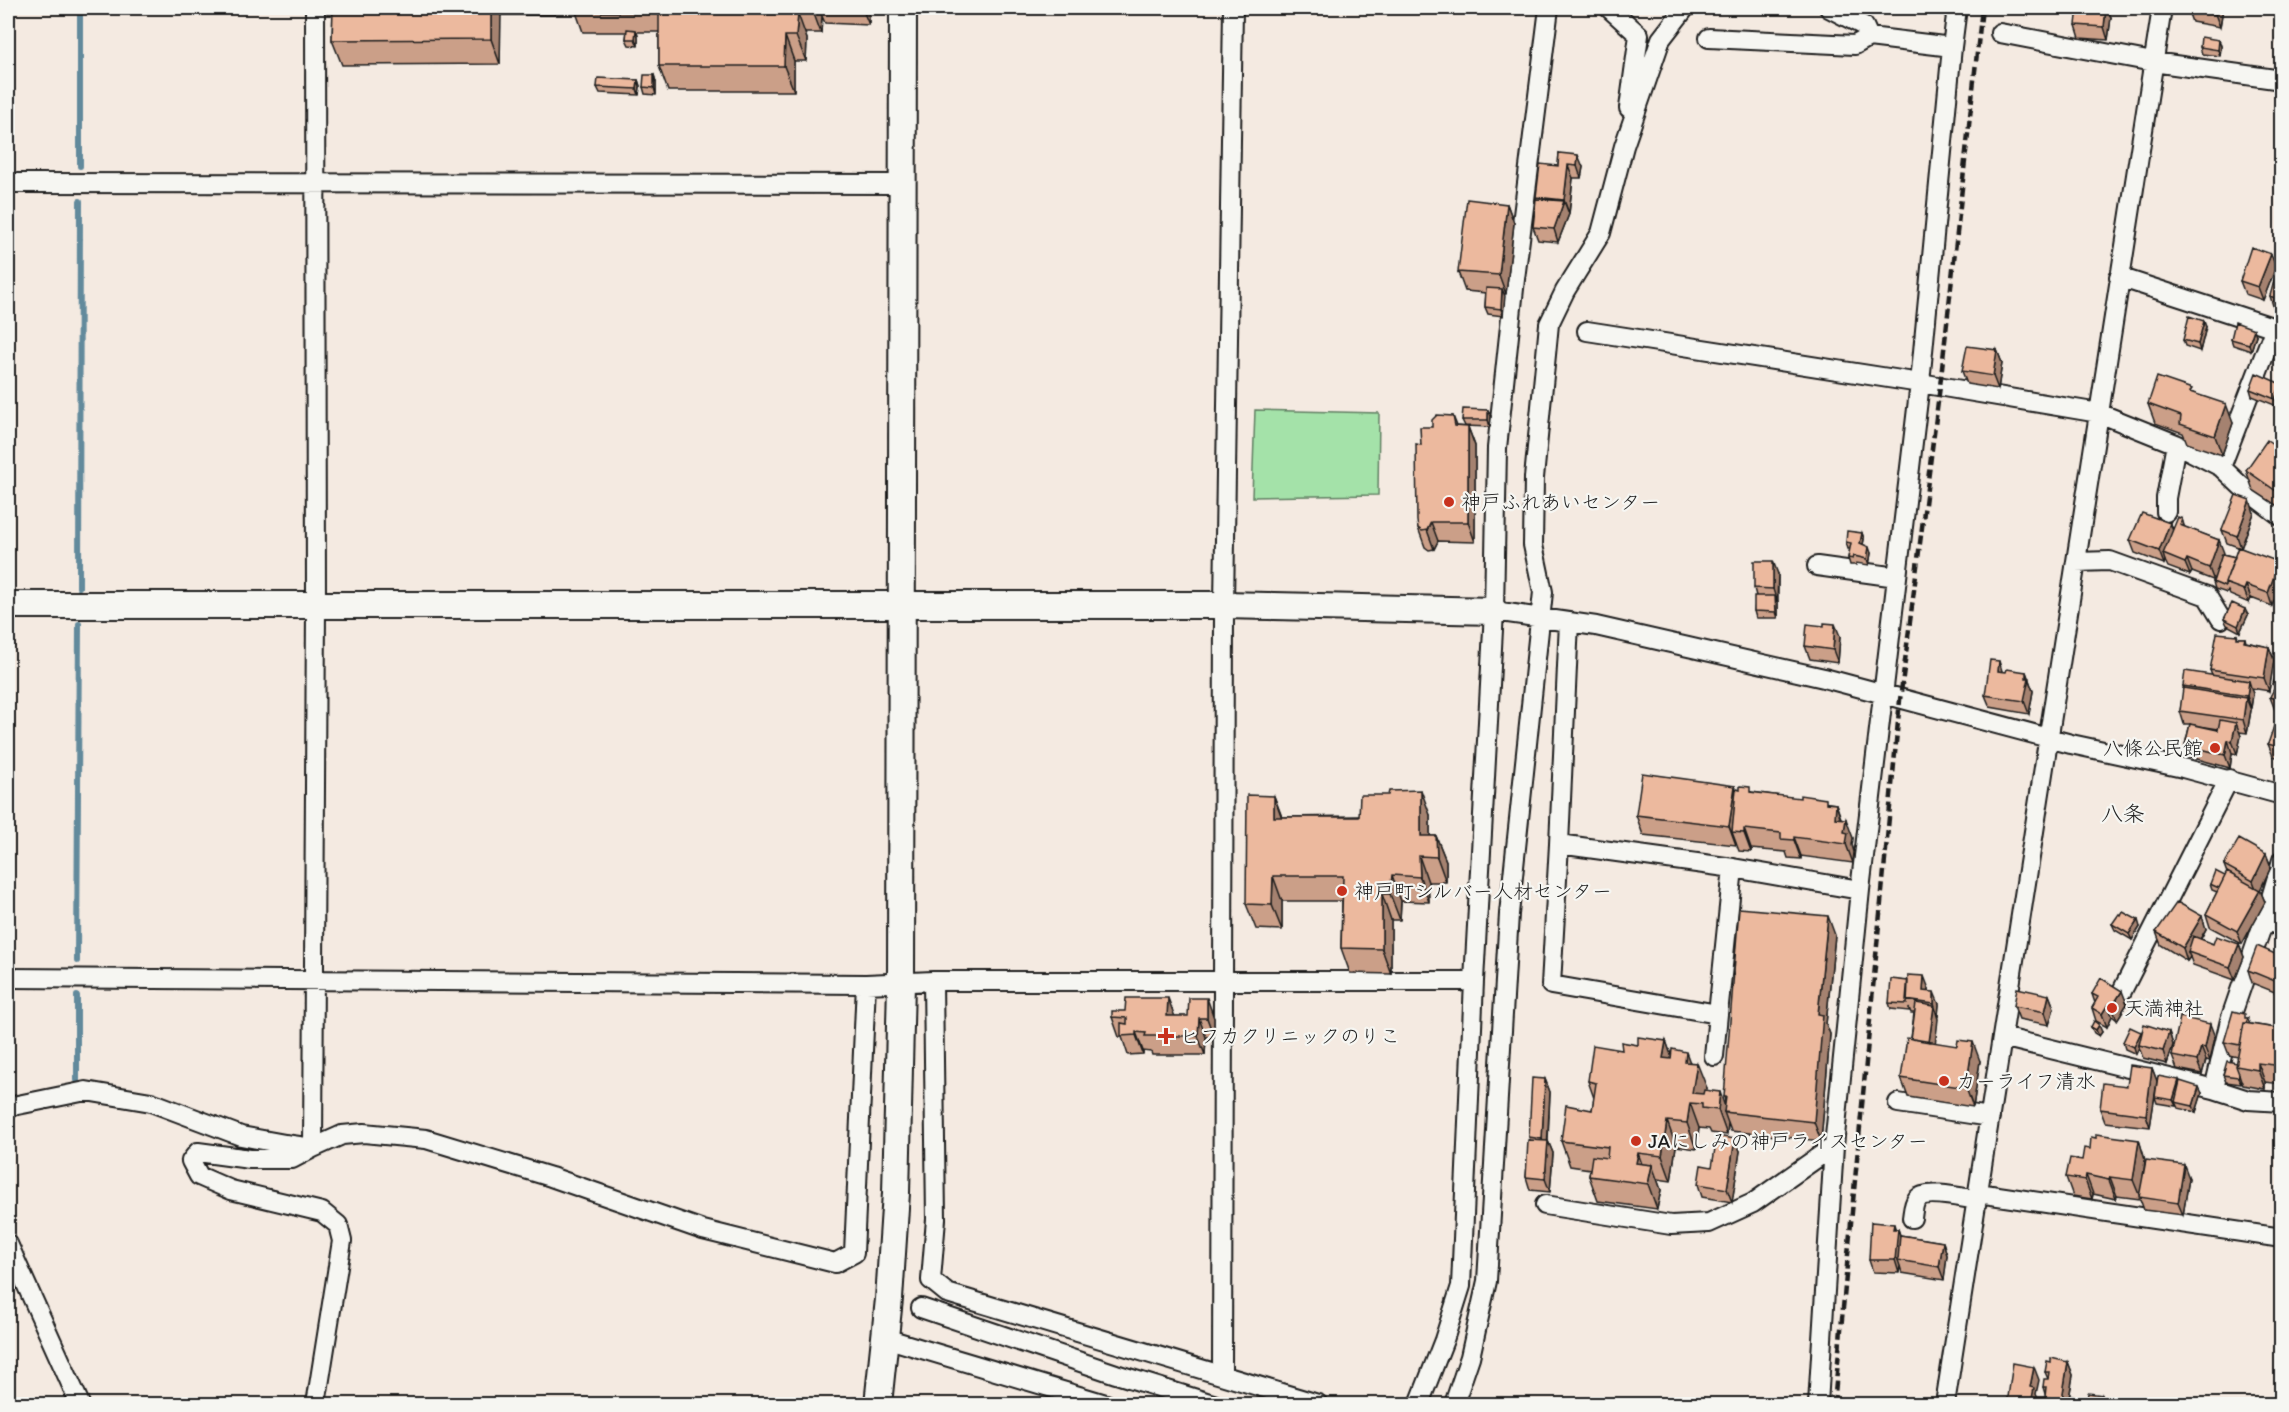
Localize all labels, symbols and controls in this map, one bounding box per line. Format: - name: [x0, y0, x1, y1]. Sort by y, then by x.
- place label: 神戸ふれあいセンター: [1461, 490, 1660, 514]
- marker: 神戸ふれあいセンター: [1442, 495, 1456, 509]
- place label: 八條公民館: [2103, 736, 2203, 760]
- marker: 八條公民館: [2208, 741, 2222, 755]
- district label: 八条: [2101, 800, 2145, 827]
- place label: 神戸町シルバー人材センター: [1354, 879, 1612, 903]
- marker: 神戸町シルバー人材センター: [1335, 884, 1349, 898]
- place label: 天満神社: [2124, 996, 2204, 1020]
- marker: 天満神社: [2105, 1001, 2119, 1015]
- place label: ヒフカクリニックのりこ: [1180, 1024, 1400, 1048]
- marker: ヒフカクリニックのりこ: [1157, 1027, 1175, 1045]
- place label: カーライフ清水: [1956, 1069, 2095, 1093]
- marker: カーライフ清水: [1937, 1074, 1951, 1088]
- place label: JAにしみの神戸ライスセンター: [1648, 1129, 1928, 1153]
- marker: JAにしみの神戸ライスセンター: [1629, 1134, 1643, 1148]

